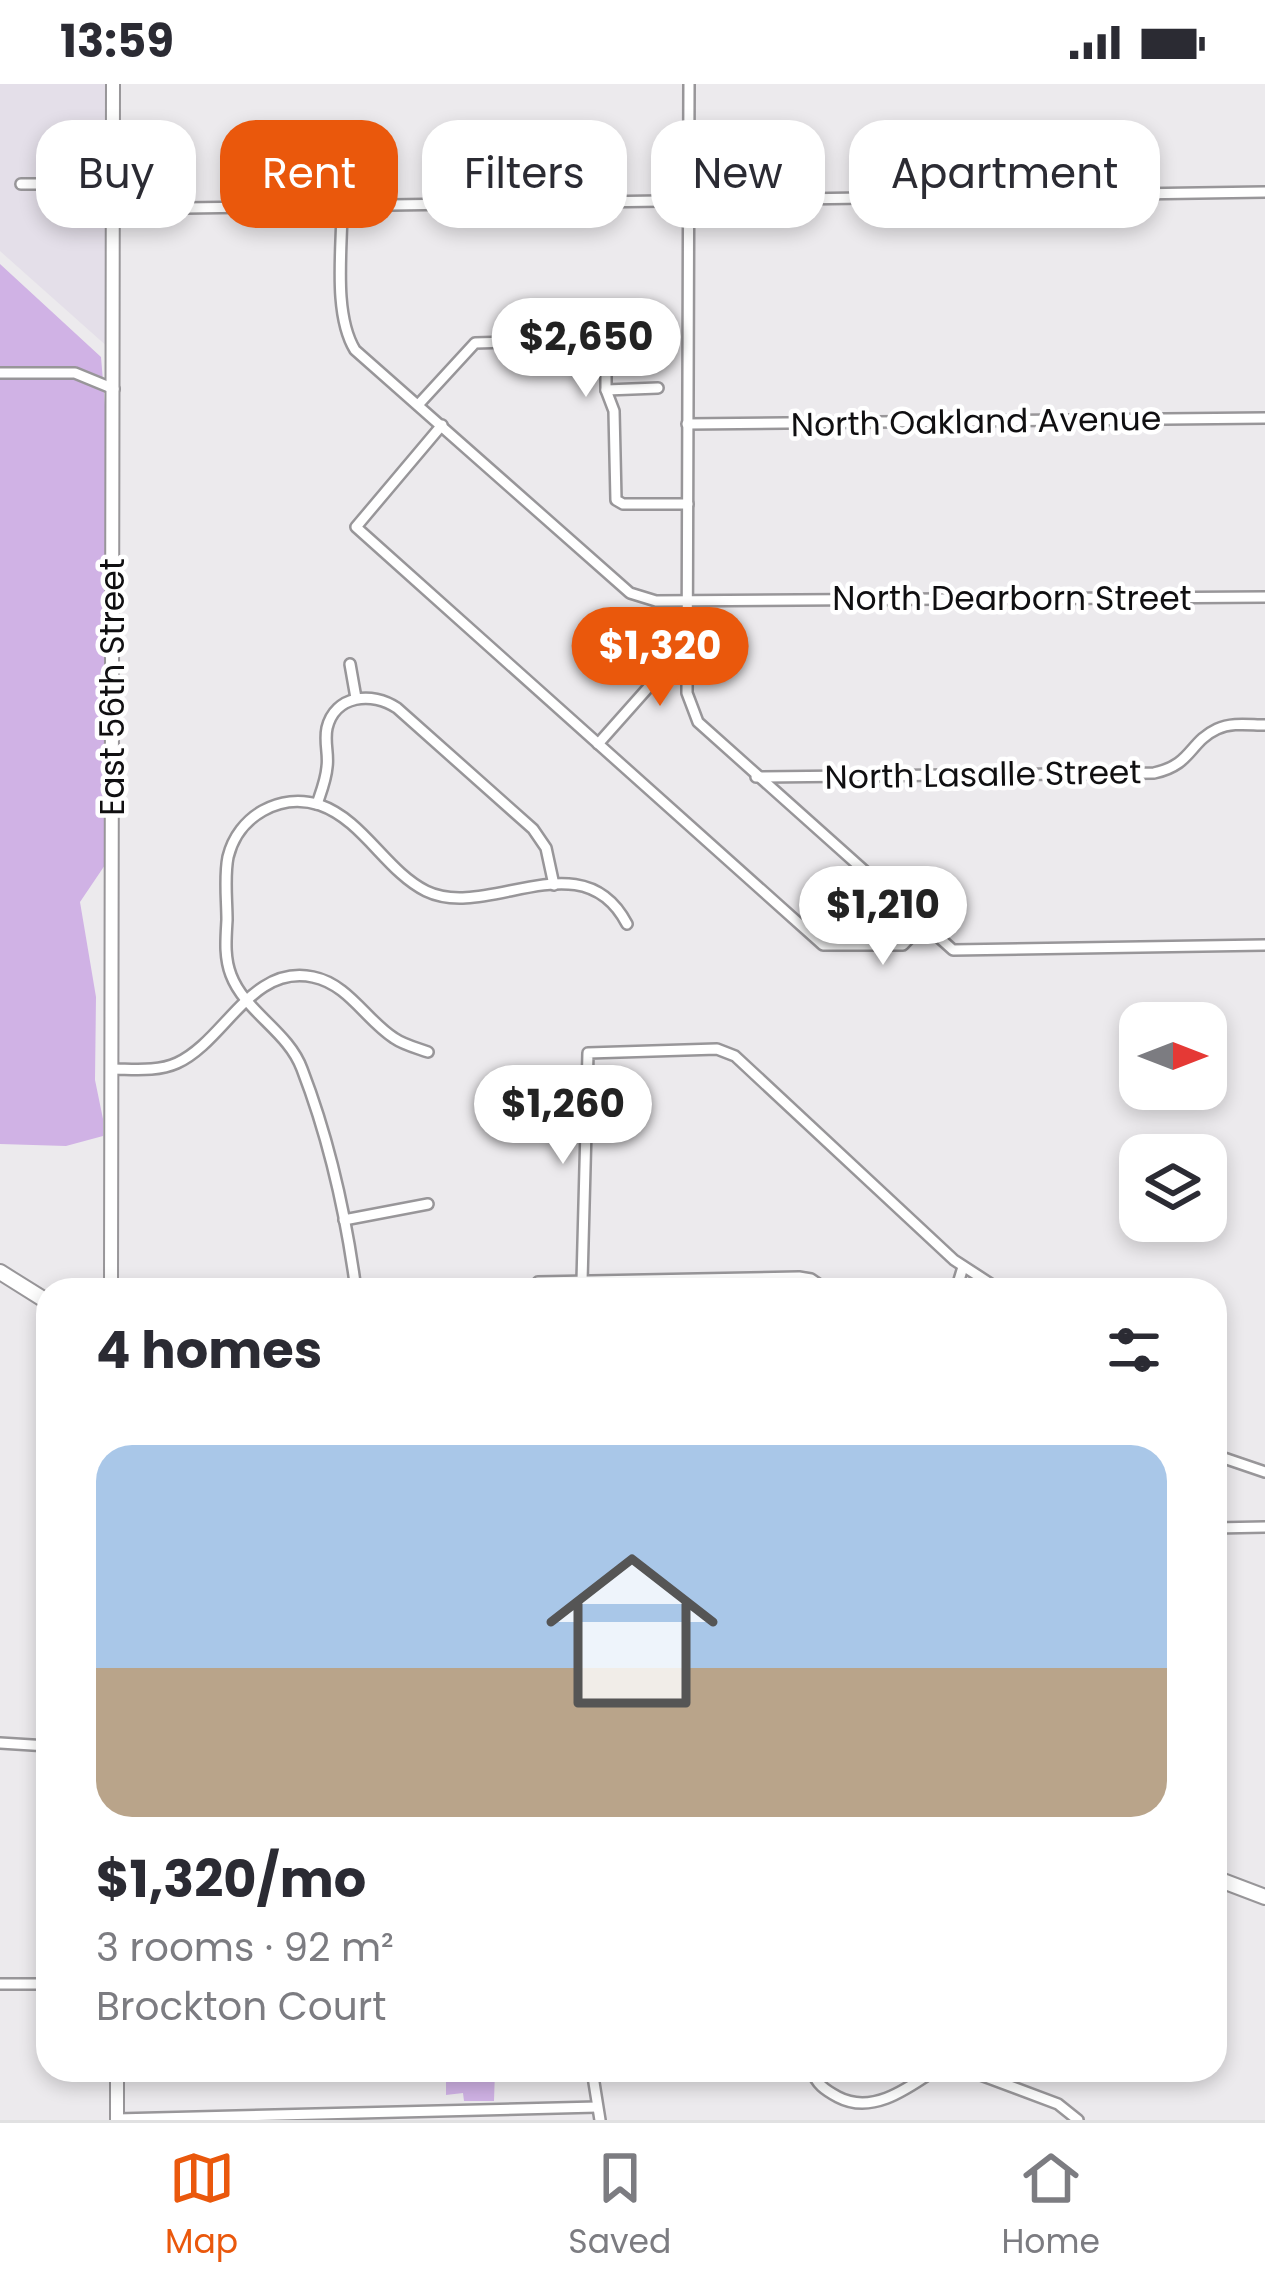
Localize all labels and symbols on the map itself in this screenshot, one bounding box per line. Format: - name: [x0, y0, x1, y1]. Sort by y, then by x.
- pin: $2,650: [488, 298, 684, 400]
- street label: North Oakland Avenue: [790, 395, 1162, 448]
- street label: East 56th Street: [89, 558, 136, 816]
- street label: North Dearborn Street: [832, 575, 1192, 622]
- pin: $1,320: [562, 607, 758, 709]
- street label: North Lasalle Street: [824, 748, 1142, 801]
- pin: $1,210: [785, 866, 981, 968]
- north arrow: [1119, 1002, 1227, 1110]
- pin: $1,260: [465, 1065, 661, 1167]

